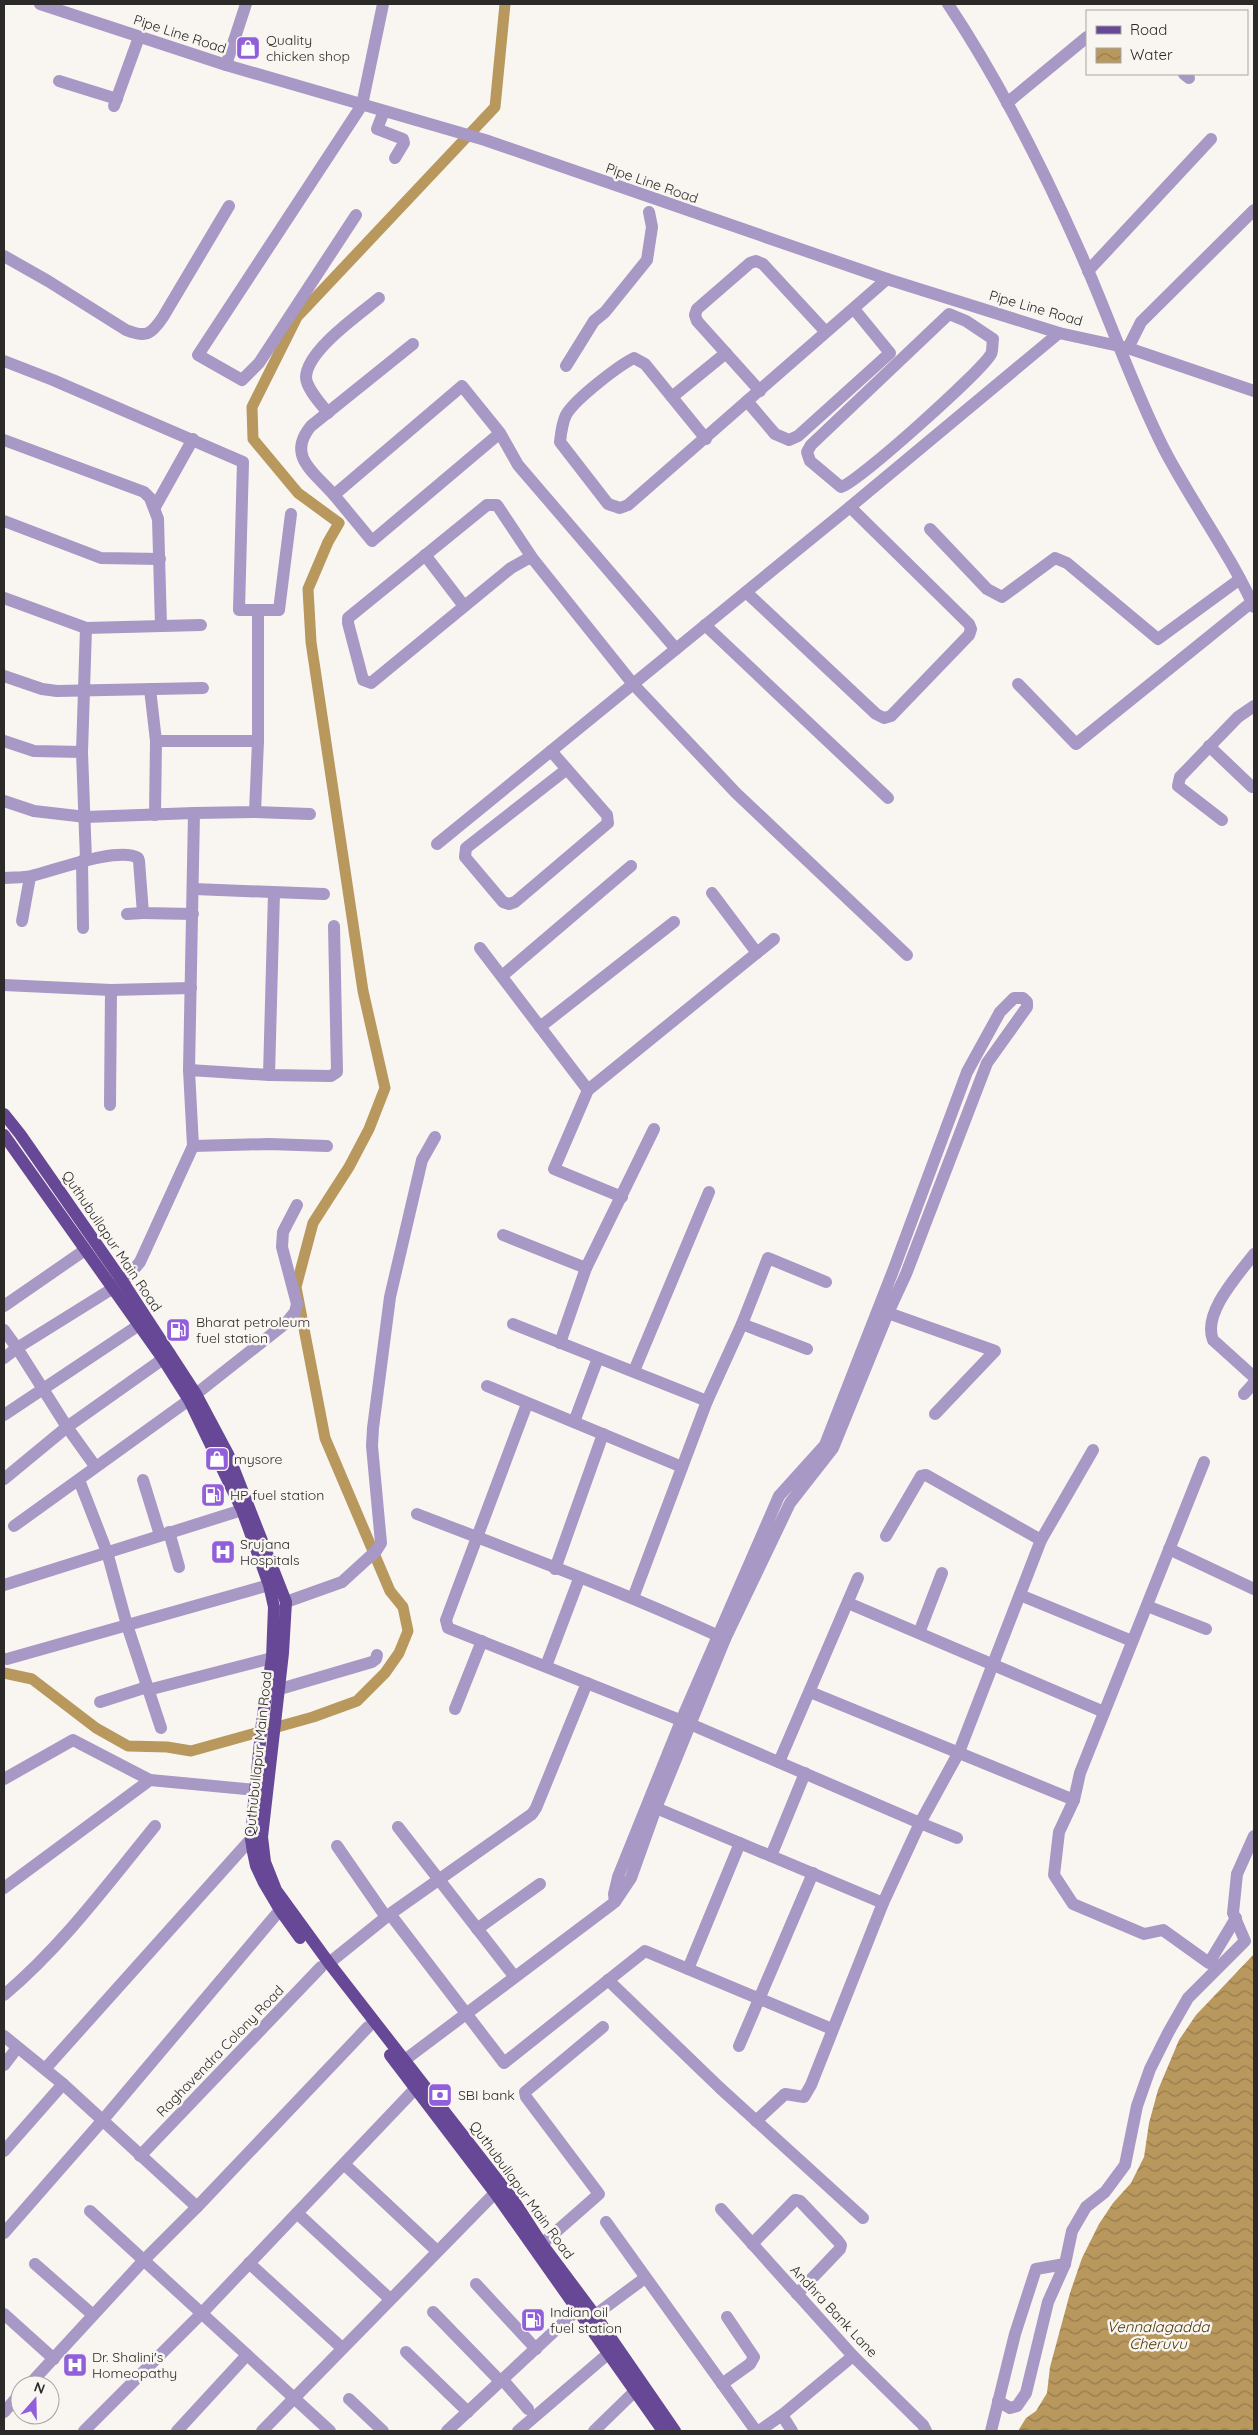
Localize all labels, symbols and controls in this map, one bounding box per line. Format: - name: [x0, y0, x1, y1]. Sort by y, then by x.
- legend: [1086, 10, 1248, 75]
- street label: Pipe Line Road: [131, 11, 229, 57]
- text: Road: [1130, 20, 1167, 39]
- place label: Quality chicken shop: [266, 31, 350, 65]
- shop icon: Quality chicken shop: [235, 35, 261, 61]
- text: Water: [1130, 45, 1173, 64]
- street label: Pipe Line Road: [603, 159, 701, 207]
- street label: Pipe Line Road: [987, 286, 1085, 330]
- street label: Quthubullapur Main Road: [58, 1167, 166, 1315]
- place label: Bharat petroleum fuel station: [196, 1313, 310, 1347]
- fuel station icon: Bharat petroleum fuel station: [165, 1317, 191, 1343]
- shop icon: mysore: [204, 1446, 230, 1472]
- place label: mysore: [234, 1450, 283, 1468]
- fuel station icon: HP fuel station: [200, 1482, 226, 1508]
- place label: HP fuel station: [230, 1486, 324, 1504]
- place label: Srujana Hospitals: [240, 1535, 300, 1569]
- hospital icon: Srujana Hospitals: [210, 1539, 236, 1565]
- street label: Quthubullapur Main Road: [240, 1670, 276, 1838]
- street label: Raghavendra Colony Road: [152, 1981, 288, 2121]
- bank icon: SBI bank: [427, 2082, 453, 2108]
- place label: SBI bank: [458, 2086, 515, 2104]
- street label: Quthubullapur Main Road: [466, 2117, 578, 2263]
- street label: Andhra Bank Lane: [786, 2261, 882, 2361]
- place label: Indian oil fuel station: [550, 2303, 622, 2337]
- fuel station icon: Indian oil fuel station: [520, 2307, 546, 2333]
- water label: Vennalagadda Cheruvu: [1107, 2317, 1210, 2353]
- place label: Dr. Shalini's Homeopathy: [92, 2348, 177, 2382]
- hospital icon: Dr. Shalini's Homeopathy: [62, 2352, 88, 2378]
- north arrow: [10, 2375, 60, 2425]
- text: N: [32, 2378, 47, 2398]

